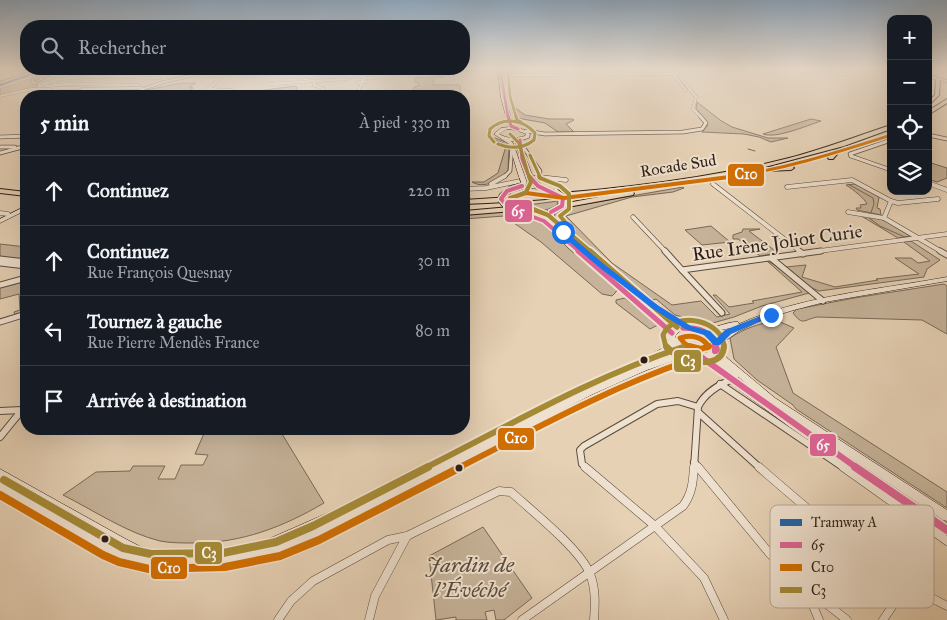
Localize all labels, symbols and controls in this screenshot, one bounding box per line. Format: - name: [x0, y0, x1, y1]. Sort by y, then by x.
- map controls: [887, 15, 932, 195]
- button: +: [887, 15, 932, 60]
- search box: [20, 20, 470, 75]
- icon: search: [38, 34, 66, 62]
- text: Rechercher: [78, 36, 166, 59]
- button: −: [887, 60, 932, 105]
- button: locate: [887, 105, 932, 150]
- text: 5 min: [40, 110, 89, 136]
- text: À pied · 330 m: [359, 113, 450, 132]
- street label: Rocade Sud: [639, 150, 717, 181]
- button: layers: [887, 150, 932, 195]
- line badge: C10: [727, 163, 765, 187]
- text: C10: [734, 166, 758, 183]
- icon: ahead: [40, 177, 68, 205]
- text: Continuez: [87, 179, 169, 202]
- text: 220 m: [408, 181, 450, 200]
- line badge: 65: [504, 199, 533, 223]
- text: 65: [511, 203, 525, 220]
- street label: Rue Irène Joliot Curie: [690, 219, 864, 267]
- route start: [552, 221, 575, 244]
- text: Continuez: [87, 240, 169, 263]
- icon: ahead: [40, 247, 68, 275]
- text: 30 m: [417, 251, 450, 270]
- text: Rue François Quesnay: [87, 263, 232, 282]
- route end: [760, 304, 783, 327]
- text: Tournez à gauche: [87, 310, 222, 333]
- icon: left: [40, 317, 68, 345]
- text: 80 m: [415, 321, 450, 340]
- text: Rue Pierre Mendès France: [87, 333, 259, 352]
- line badge: C3: [673, 349, 702, 373]
- text: C3: [680, 353, 696, 371]
- unlabelled marker: [639, 355, 649, 365]
- icon: arrive: [40, 387, 68, 415]
- text: Arrivée à destination: [87, 389, 246, 412]
- line badge: C10: [497, 427, 535, 451]
- text: C10: [504, 430, 528, 447]
- line badge: 65: [809, 433, 837, 457]
- text: 65: [816, 437, 830, 454]
- unlabelled marker: [454, 463, 464, 473]
- legend: [770, 505, 934, 608]
- text: Tramway A: [811, 514, 877, 531]
- unlabelled marker: [100, 534, 110, 544]
- text: 65: [811, 537, 825, 554]
- line badge: C3: [194, 541, 223, 565]
- text: C3: [201, 545, 217, 563]
- park label: Jardin de l'Évéché: [424, 551, 515, 603]
- line badge: C10: [150, 556, 188, 580]
- text: C10: [811, 559, 834, 576]
- text: C10: [157, 560, 181, 577]
- text: C3: [811, 582, 826, 599]

